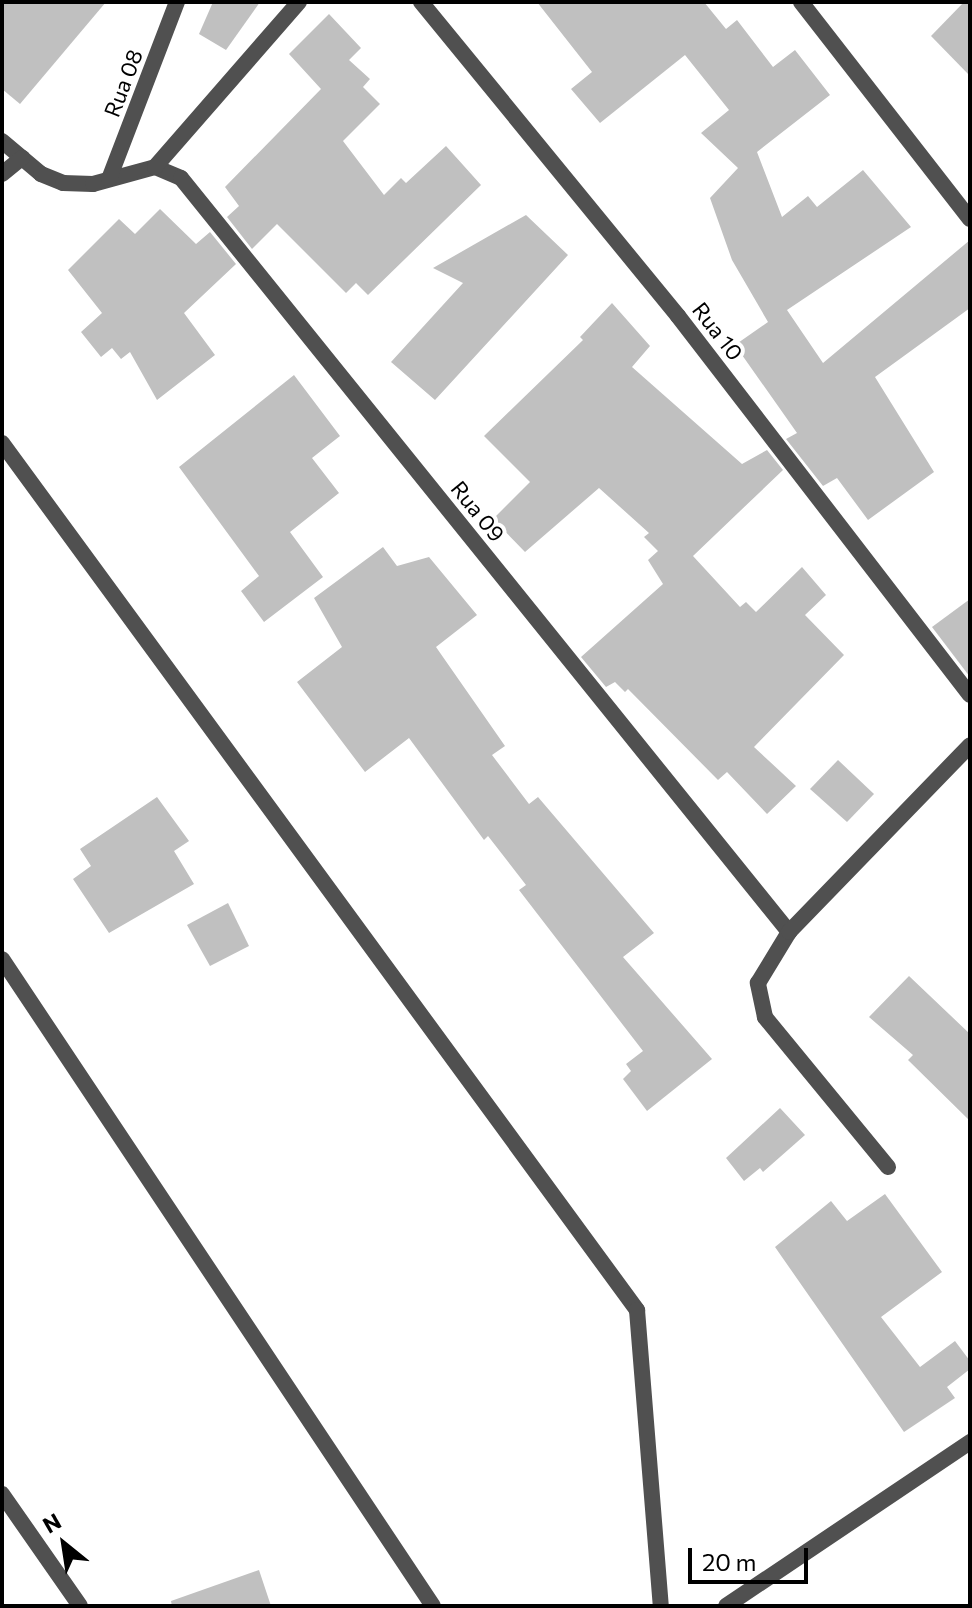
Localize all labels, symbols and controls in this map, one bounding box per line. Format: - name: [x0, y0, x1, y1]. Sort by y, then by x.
- street label: Rua 08: [98, 45, 148, 121]
- street label: Rua 10: [687, 297, 749, 365]
- street label: Rua 09: [446, 475, 510, 547]
- north arrow: [24, 1504, 104, 1584]
- text: N: [38, 1507, 66, 1539]
- scale bar: [692, 1532, 812, 1582]
- text: 20 m: [702, 1547, 756, 1576]

